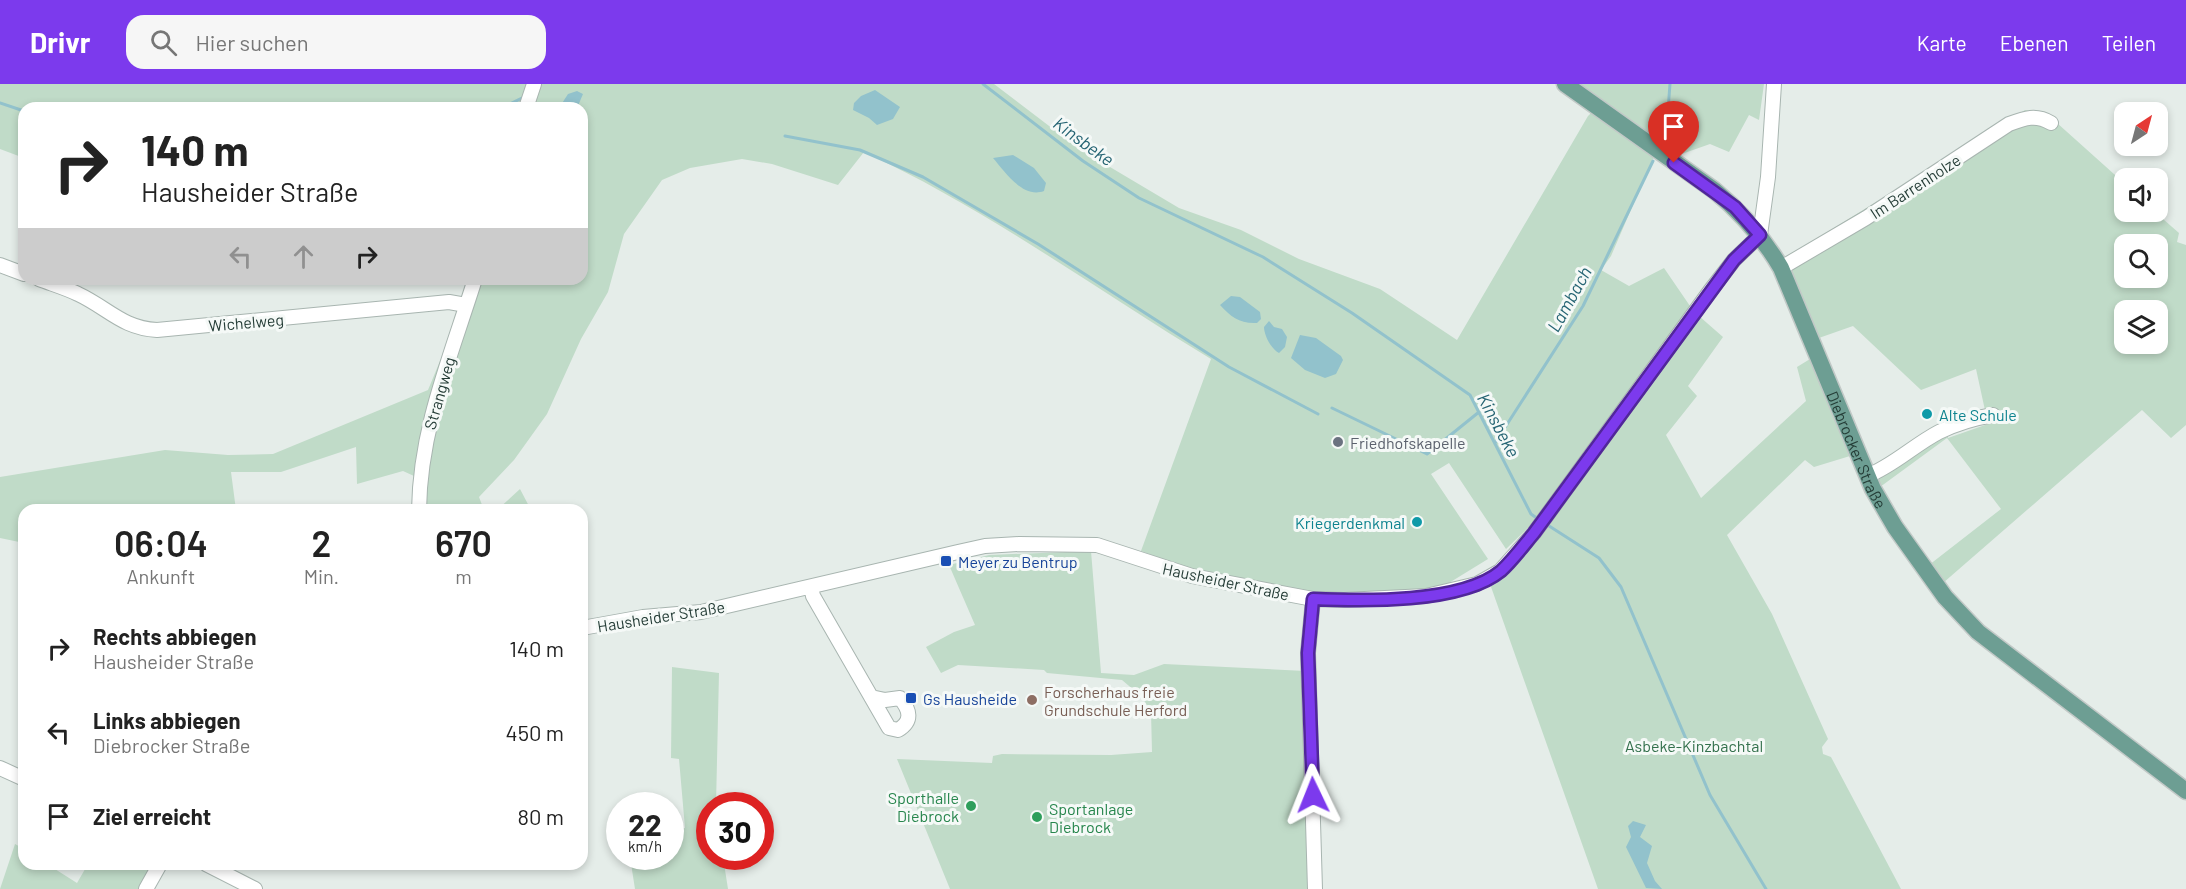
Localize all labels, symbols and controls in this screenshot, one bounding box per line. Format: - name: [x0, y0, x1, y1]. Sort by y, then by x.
- search box: [126, 15, 546, 69]
- text: Drivr: [30, 25, 90, 59]
- icon: search: [147, 26, 180, 59]
- text: Hier suchen: [195, 29, 309, 55]
- text: Karte: [1917, 30, 1967, 55]
- text: Ebenen: [2000, 30, 2069, 55]
- text: Teilen: [2102, 30, 2156, 55]
- pin: [1648, 101, 1699, 163]
- north arrow: [2114, 102, 2168, 156]
- map controls: [2114, 102, 2168, 354]
- icon: arrive: [1657, 110, 1690, 143]
- water label: Kinsbeke: [1049, 112, 1119, 170]
- text: 140 m: [141, 124, 249, 174]
- icon: right: [42, 126, 120, 204]
- street label: Im Barrenholze: [1866, 150, 1964, 222]
- button: sound: [2114, 168, 2168, 222]
- text: Hausheider Straße: [141, 175, 359, 207]
- button: search: [2114, 234, 2168, 288]
- icon: left: [224, 240, 257, 273]
- icon: ahead: [287, 240, 320, 273]
- icon: right: [350, 240, 383, 273]
- water label: Lambach: [1542, 262, 1596, 336]
- button: layers: [2114, 300, 2168, 354]
- street label: Wichelweg: [208, 309, 284, 335]
- street label: Strangweg: [420, 354, 458, 432]
- street label: Diebrocker Straße: [1824, 388, 1891, 511]
- water label: Kinsbeke: [1473, 389, 1525, 461]
- place label: Alte Schule: [1939, 405, 2017, 424]
- marker: Alte Schule: [1920, 407, 1934, 421]
- place label: Friedhofskapelle: [1350, 433, 1466, 452]
- marker: Friedhofskapelle: [1331, 435, 1345, 449]
- place label: Kriegerdenkmal: [1295, 513, 1405, 532]
- marker: Kriegerdenkmal: [1410, 515, 1424, 529]
- text: 06:04: [114, 521, 208, 564]
- text: 2: [311, 521, 331, 564]
- text: 670: [435, 521, 492, 564]
- place label: Meyer zu Bentrup: [958, 552, 1078, 571]
- marker: Meyer zu Bentrup: [939, 554, 953, 568]
- street label: Hausheider Straße: [1161, 558, 1291, 604]
- text: Ankunft: [126, 564, 195, 588]
- text: Min.: [304, 564, 339, 588]
- text: m: [455, 564, 472, 588]
- street label: Hausheider Straße: [596, 597, 726, 635]
- text: Rechts abbiegen: [93, 623, 256, 649]
- icon: right: [42, 632, 75, 665]
- text: 140 m: [509, 635, 564, 661]
- text: Hausheider Straße: [93, 649, 254, 673]
- place label: Forscherhaus freie Grundschule Herford: [1044, 682, 1187, 719]
- place label: Gs Hausheide: [923, 689, 1017, 708]
- marker: Gs Hausheide: [904, 691, 918, 705]
- marker: Forscherhaus freie Grundschule Herford: [1025, 693, 1039, 707]
- text: Links abbiegen: [93, 707, 241, 733]
- icon: left: [42, 716, 75, 749]
- text: 450 m: [506, 719, 564, 745]
- text: Diebrocker Straße: [93, 733, 250, 757]
- park label: Asbeke-Kinzbachtal: [1625, 736, 1763, 755]
- position arrow: [1281, 763, 1345, 827]
- place label: Sporthalle Diebrock: [888, 788, 959, 825]
- speed limit sign: 30: [696, 792, 774, 870]
- marker: Sporthalle Diebrock: [964, 799, 978, 813]
- place label: Sportanlage Diebrock: [1049, 799, 1133, 836]
- icon: arrive: [42, 800, 75, 833]
- text: Ziel erreicht: [93, 803, 211, 829]
- text: 80 m: [518, 803, 564, 829]
- text: 22: [628, 806, 662, 842]
- marker: Sportanlage Diebrock: [1030, 810, 1044, 824]
- text: km/h: [628, 837, 662, 855]

